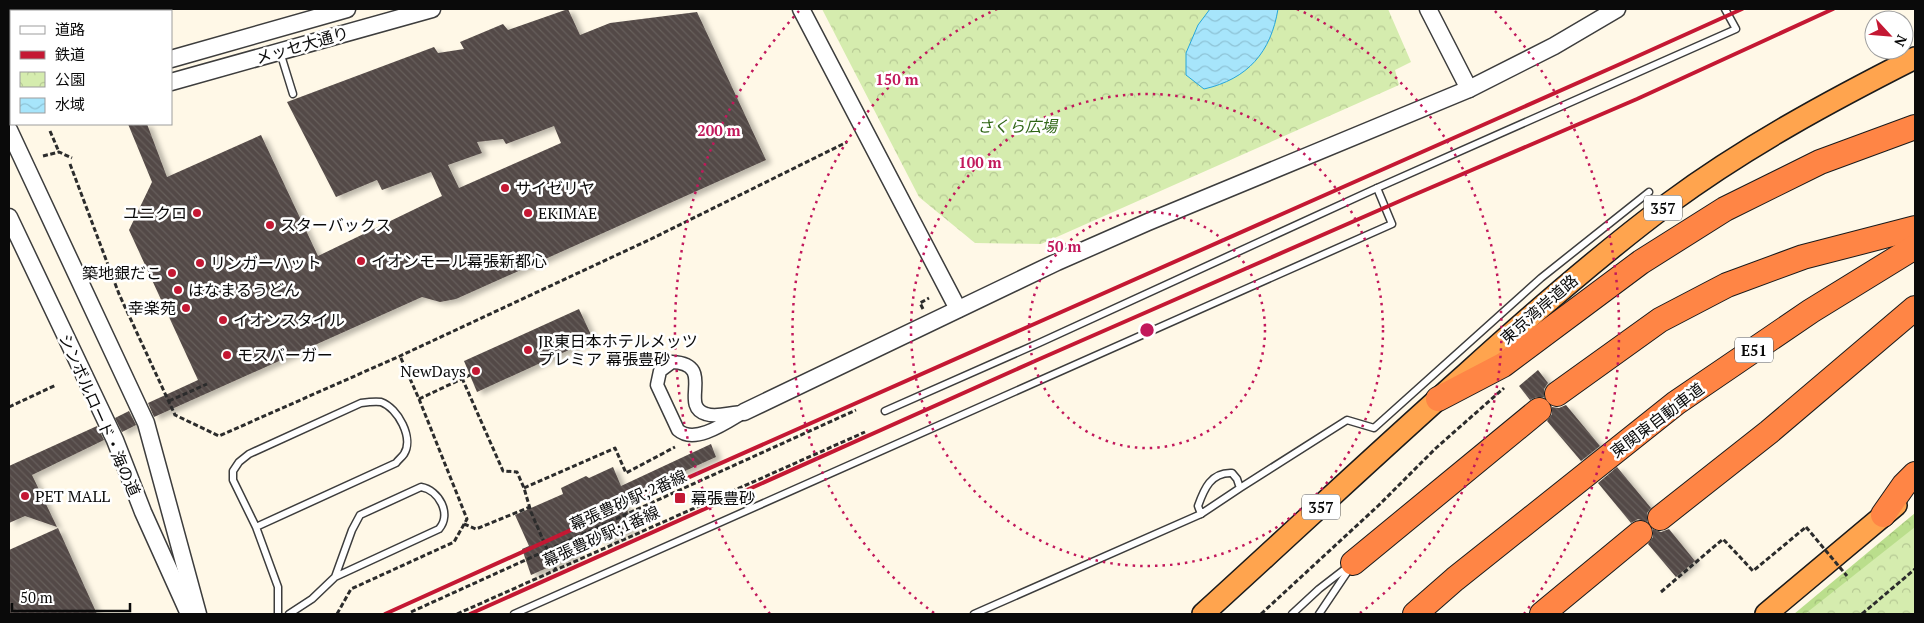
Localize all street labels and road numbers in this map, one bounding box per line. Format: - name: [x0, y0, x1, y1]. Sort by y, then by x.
- street label: メッセ大通り: [253, 21, 351, 69]
- road number: 357: [1644, 196, 1682, 220]
- street label: 東京湾岸道路: [1496, 269, 1582, 349]
- street label: シンボルロード・海の道: [54, 330, 146, 500]
- road number: E51: [1735, 338, 1773, 362]
- street label: 東関東自動車道: [1606, 378, 1708, 462]
- street label: 幕張豊砂駅;2番線: [566, 464, 690, 536]
- road number: 357: [1302, 494, 1340, 520]
- street label: 幕張豊砂駅;1番線: [539, 500, 663, 572]

